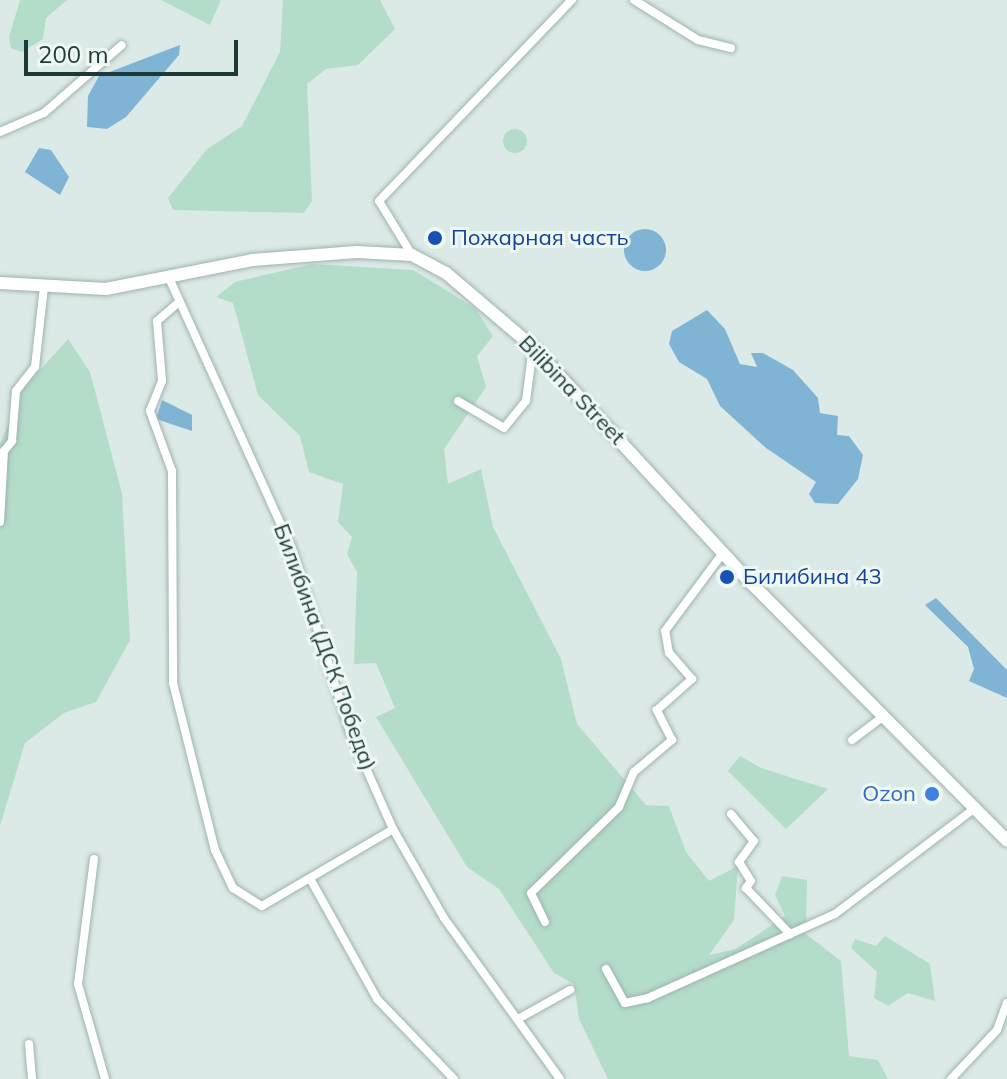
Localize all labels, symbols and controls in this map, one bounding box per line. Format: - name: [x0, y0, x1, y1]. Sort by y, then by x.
- scale bar: [28, 24, 242, 74]
- text: 200 m: [38, 39, 109, 69]
- place label: Пожарная часть: [451, 225, 629, 251]
- marker: Пожарная часть: [426, 229, 444, 247]
- street label: Bilibina Street: [513, 330, 631, 450]
- street label: Билибина (ДСК Победа): [268, 520, 382, 774]
- place label: Билибина 43: [743, 564, 882, 590]
- marker: Билибина 43: [718, 568, 736, 586]
- place label: Ozon: [862, 781, 916, 807]
- marker: Ozon: [923, 785, 941, 803]

